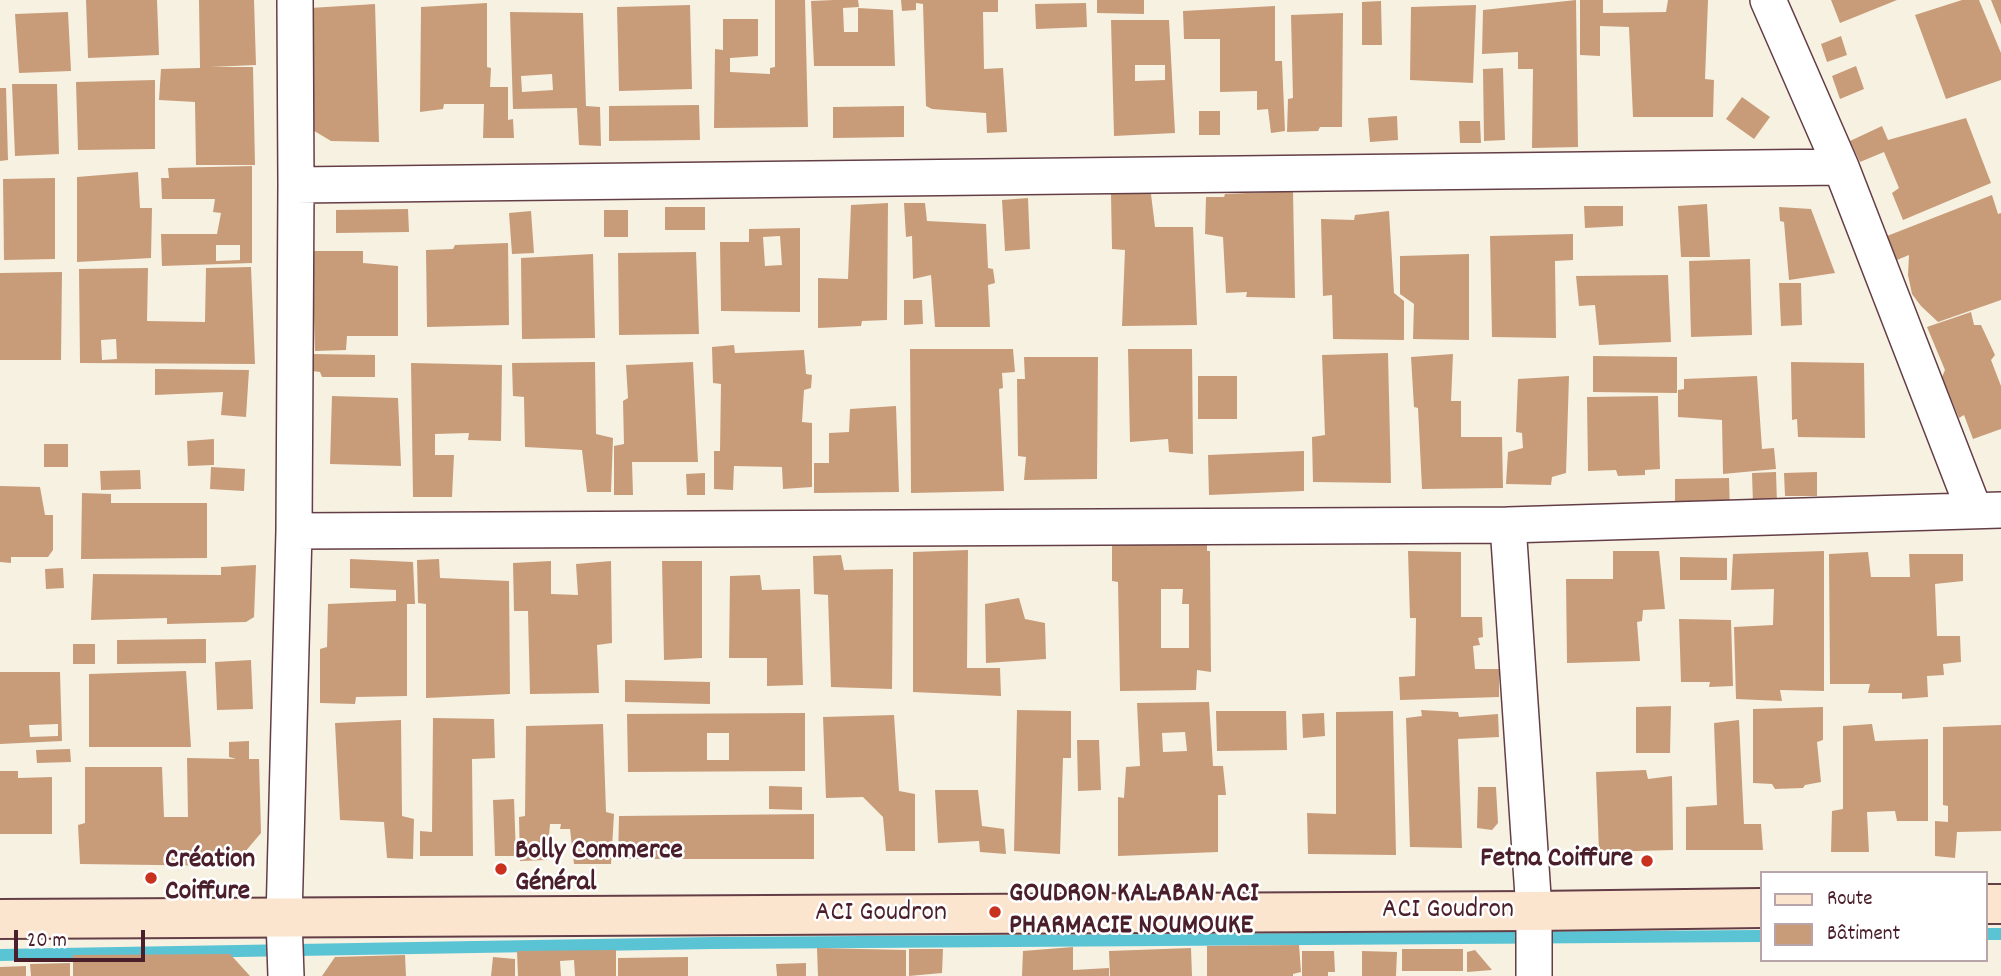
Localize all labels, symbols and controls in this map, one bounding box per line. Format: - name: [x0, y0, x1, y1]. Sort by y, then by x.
- place label: Bolly Commerce Général: [515, 836, 683, 902]
- place label: Fetna Coiffure: [1480, 844, 1633, 878]
- place label: Création Coiffure: [165, 845, 255, 911]
- marker: Fetna Coiffure: [1639, 853, 1655, 869]
- marker: Bolly Commerce Général: [493, 861, 509, 877]
- marker: Création Coiffure: [143, 870, 159, 886]
- legend: [1759, 871, 1987, 962]
- place label: GOUDRON KALABAN ACI PHARMACIE NOUMOUKE: [1009, 879, 1259, 945]
- text: Route: [1827, 885, 1873, 915]
- street label: ACI Goudron: [1382, 895, 1514, 929]
- street label: ACI Goudron: [815, 898, 947, 932]
- marker: GOUDRON KALABAN ACI PHARMACIE NOUMOUKE: [987, 904, 1003, 920]
- scale bar: [18, 916, 149, 960]
- text: Bâtiment: [1827, 920, 1900, 950]
- text: 20 m: [27, 927, 67, 957]

